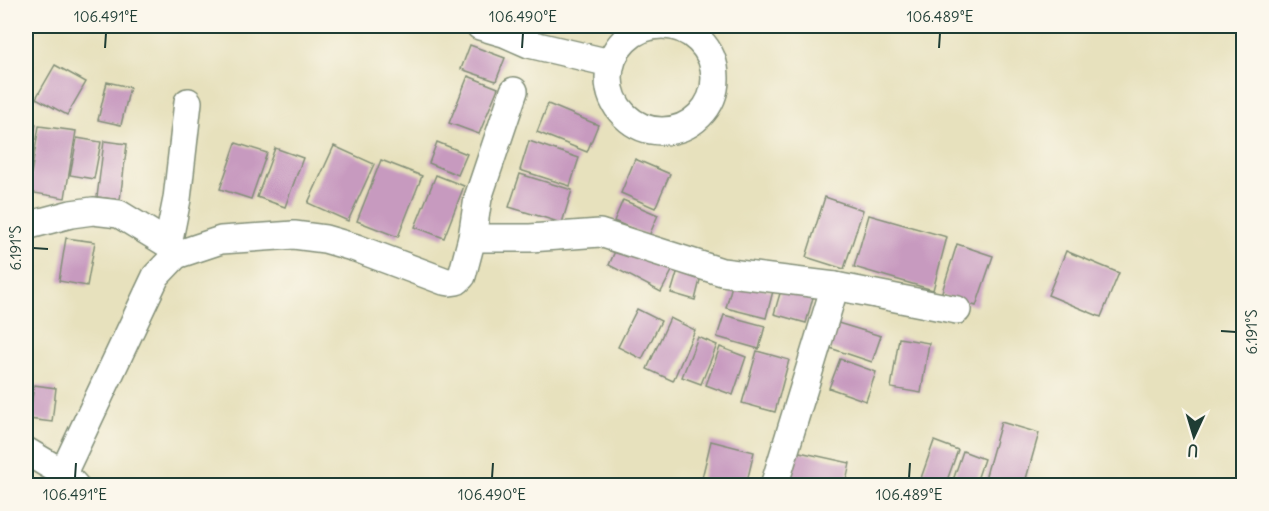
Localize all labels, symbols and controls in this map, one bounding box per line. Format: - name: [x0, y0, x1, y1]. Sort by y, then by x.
- text: 106.491°E: [74, 7, 138, 26]
- text: 106.490°E: [489, 7, 557, 26]
- text: 106.489°E: [906, 7, 974, 26]
- text: 6.191°S: [6, 225, 25, 271]
- text: 6.191°S: [1242, 309, 1261, 355]
- north arrow: [1164, 406, 1224, 466]
- text: U: [1187, 441, 1199, 461]
- text: 106.491°E: [43, 485, 107, 504]
- text: 106.490°E: [458, 485, 526, 504]
- text: 106.489°E: [875, 485, 943, 504]

